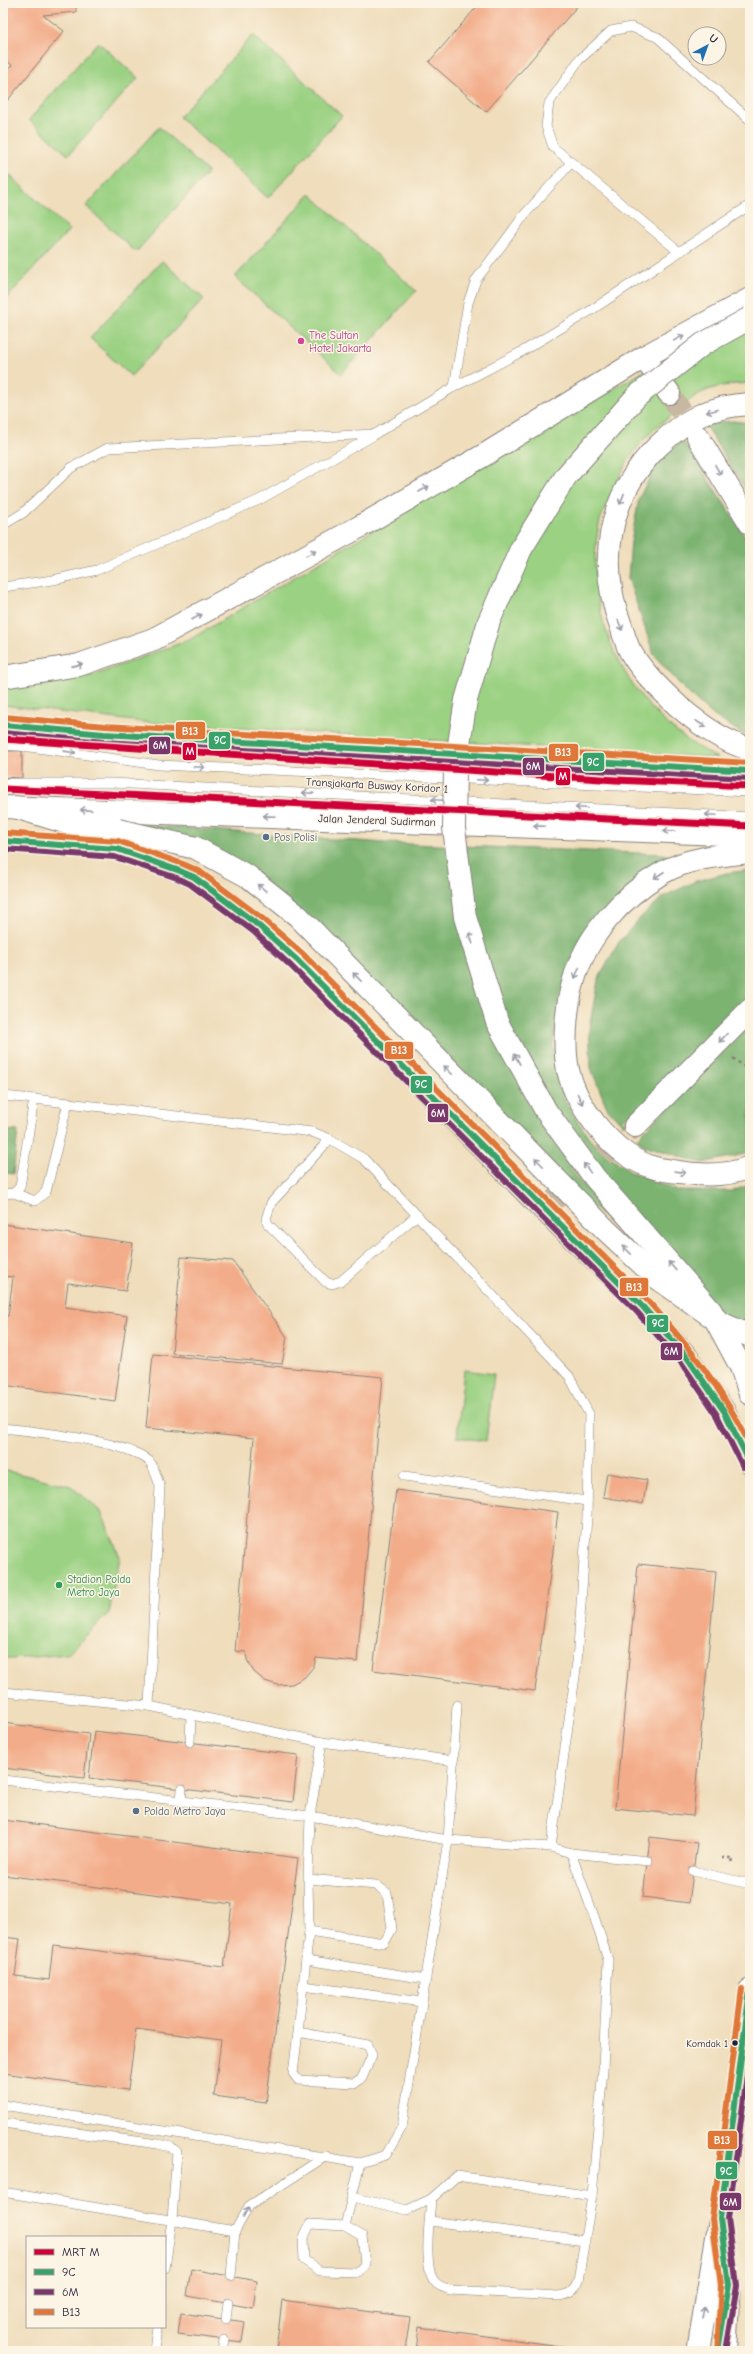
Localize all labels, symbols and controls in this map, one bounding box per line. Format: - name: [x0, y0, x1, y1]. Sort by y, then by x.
- north arrow: [687, 26, 727, 66]
- text: U: [706, 32, 720, 46]
- place label: The Sultan Hotel Jakarta: [309, 329, 371, 355]
- one-way arrow: [673, 334, 685, 342]
- marker: The Sultan Hotel Jakarta: [296, 336, 306, 346]
- one-way arrow: [706, 407, 719, 415]
- one-way arrow: [714, 464, 722, 475]
- one-way arrow: [418, 485, 430, 493]
- one-way arrow: [618, 493, 626, 505]
- one-way arrow: [305, 549, 317, 557]
- one-way arrow: [191, 612, 203, 620]
- one-way arrow: [617, 619, 625, 631]
- one-way arrow: [70, 661, 83, 668]
- one-way arrow: [695, 720, 706, 729]
- line badge: B13: [175, 721, 206, 740]
- text: B13: [182, 725, 198, 738]
- line badge: 9C: [208, 731, 231, 750]
- text: 9C: [214, 734, 227, 747]
- line badge: 6M: [148, 736, 171, 755]
- text: 6M: [153, 739, 167, 752]
- line badge: M: [182, 742, 197, 761]
- line badge: B13: [548, 743, 579, 762]
- text: M: [186, 745, 195, 758]
- text: B13: [555, 746, 571, 759]
- one-way arrow: [63, 748, 76, 756]
- line badge: 9C: [582, 752, 605, 772]
- text: 9C: [587, 756, 600, 769]
- line badge: 6M: [522, 757, 545, 776]
- text: 6M: [526, 760, 540, 773]
- one-way arrow: [192, 763, 205, 771]
- line badge: M: [555, 767, 571, 786]
- text: M: [559, 770, 568, 783]
- street label: Transjakarta Busway Koridor 1: [306, 775, 448, 796]
- one-way arrow: [475, 776, 488, 784]
- one-way arrow: [302, 790, 315, 797]
- one-way arrow: [431, 797, 444, 804]
- one-way arrow: [575, 804, 588, 812]
- one-way arrow: [80, 806, 93, 813]
- one-way arrow: [705, 811, 718, 819]
- one-way arrow: [263, 812, 276, 820]
- street label: Jalan Jenderal Sudirman: [318, 812, 436, 829]
- one-way arrow: [533, 822, 546, 830]
- one-way arrow: [663, 828, 676, 835]
- place label: Pos Polisi: [274, 831, 317, 844]
- marker: Pos Polisi: [261, 832, 271, 842]
- one-way arrow: [654, 871, 665, 879]
- one-way arrow: [257, 884, 268, 892]
- one-way arrow: [467, 931, 474, 944]
- one-way arrow: [573, 966, 580, 978]
- one-way arrow: [352, 972, 362, 982]
- one-way arrow: [718, 1033, 728, 1043]
- line badge: B13: [384, 1041, 414, 1060]
- text: B13: [391, 1044, 407, 1057]
- one-way arrow: [513, 1053, 521, 1065]
- one-way arrow: [443, 1065, 453, 1075]
- line badge: 9C: [410, 1075, 433, 1094]
- text: 9C: [415, 1078, 428, 1091]
- one-way arrow: [577, 1093, 584, 1105]
- line badge: 6M: [427, 1103, 449, 1123]
- text: 6M: [431, 1107, 445, 1120]
- one-way arrow: [534, 1157, 544, 1167]
- one-way arrow: [583, 1162, 591, 1173]
- one-way arrow: [673, 1168, 686, 1176]
- one-way arrow: [622, 1245, 632, 1255]
- one-way arrow: [668, 1261, 677, 1271]
- line badge: B13: [619, 1277, 649, 1297]
- text: B13: [626, 1281, 642, 1294]
- line badge: 9C: [646, 1314, 669, 1333]
- text: 9C: [652, 1317, 665, 1330]
- line badge: 6M: [660, 1342, 683, 1361]
- text: 6M: [664, 1345, 678, 1358]
- place label: Stadion Polda Metro Jaya: [67, 1573, 131, 1599]
- marker: Stadion Polda Metro Jaya: [54, 1580, 64, 1590]
- place label: Polda Metro Jaya: [144, 1805, 226, 1818]
- marker: Polda Metro Jaya: [131, 1806, 141, 1816]
- place label: Komdak 1: [686, 2038, 728, 2050]
- marker: Komdak 1: [730, 2038, 740, 2048]
- line badge: B13: [707, 2130, 738, 2150]
- text: B13: [714, 2134, 730, 2147]
- line badge: 9C: [715, 2161, 738, 2180]
- text: 9C: [720, 2165, 733, 2178]
- line badge: 6M: [719, 2192, 742, 2211]
- text: 6M: [723, 2196, 737, 2209]
- one-way arrow: [242, 2206, 250, 2218]
- legend: [26, 2236, 166, 2328]
- text: MRT M: [62, 2245, 100, 2259]
- text: 9C: [62, 2265, 76, 2279]
- text: 6M: [62, 2285, 79, 2299]
- text: B13: [62, 2305, 80, 2319]
- one-way arrow: [700, 2306, 708, 2319]

